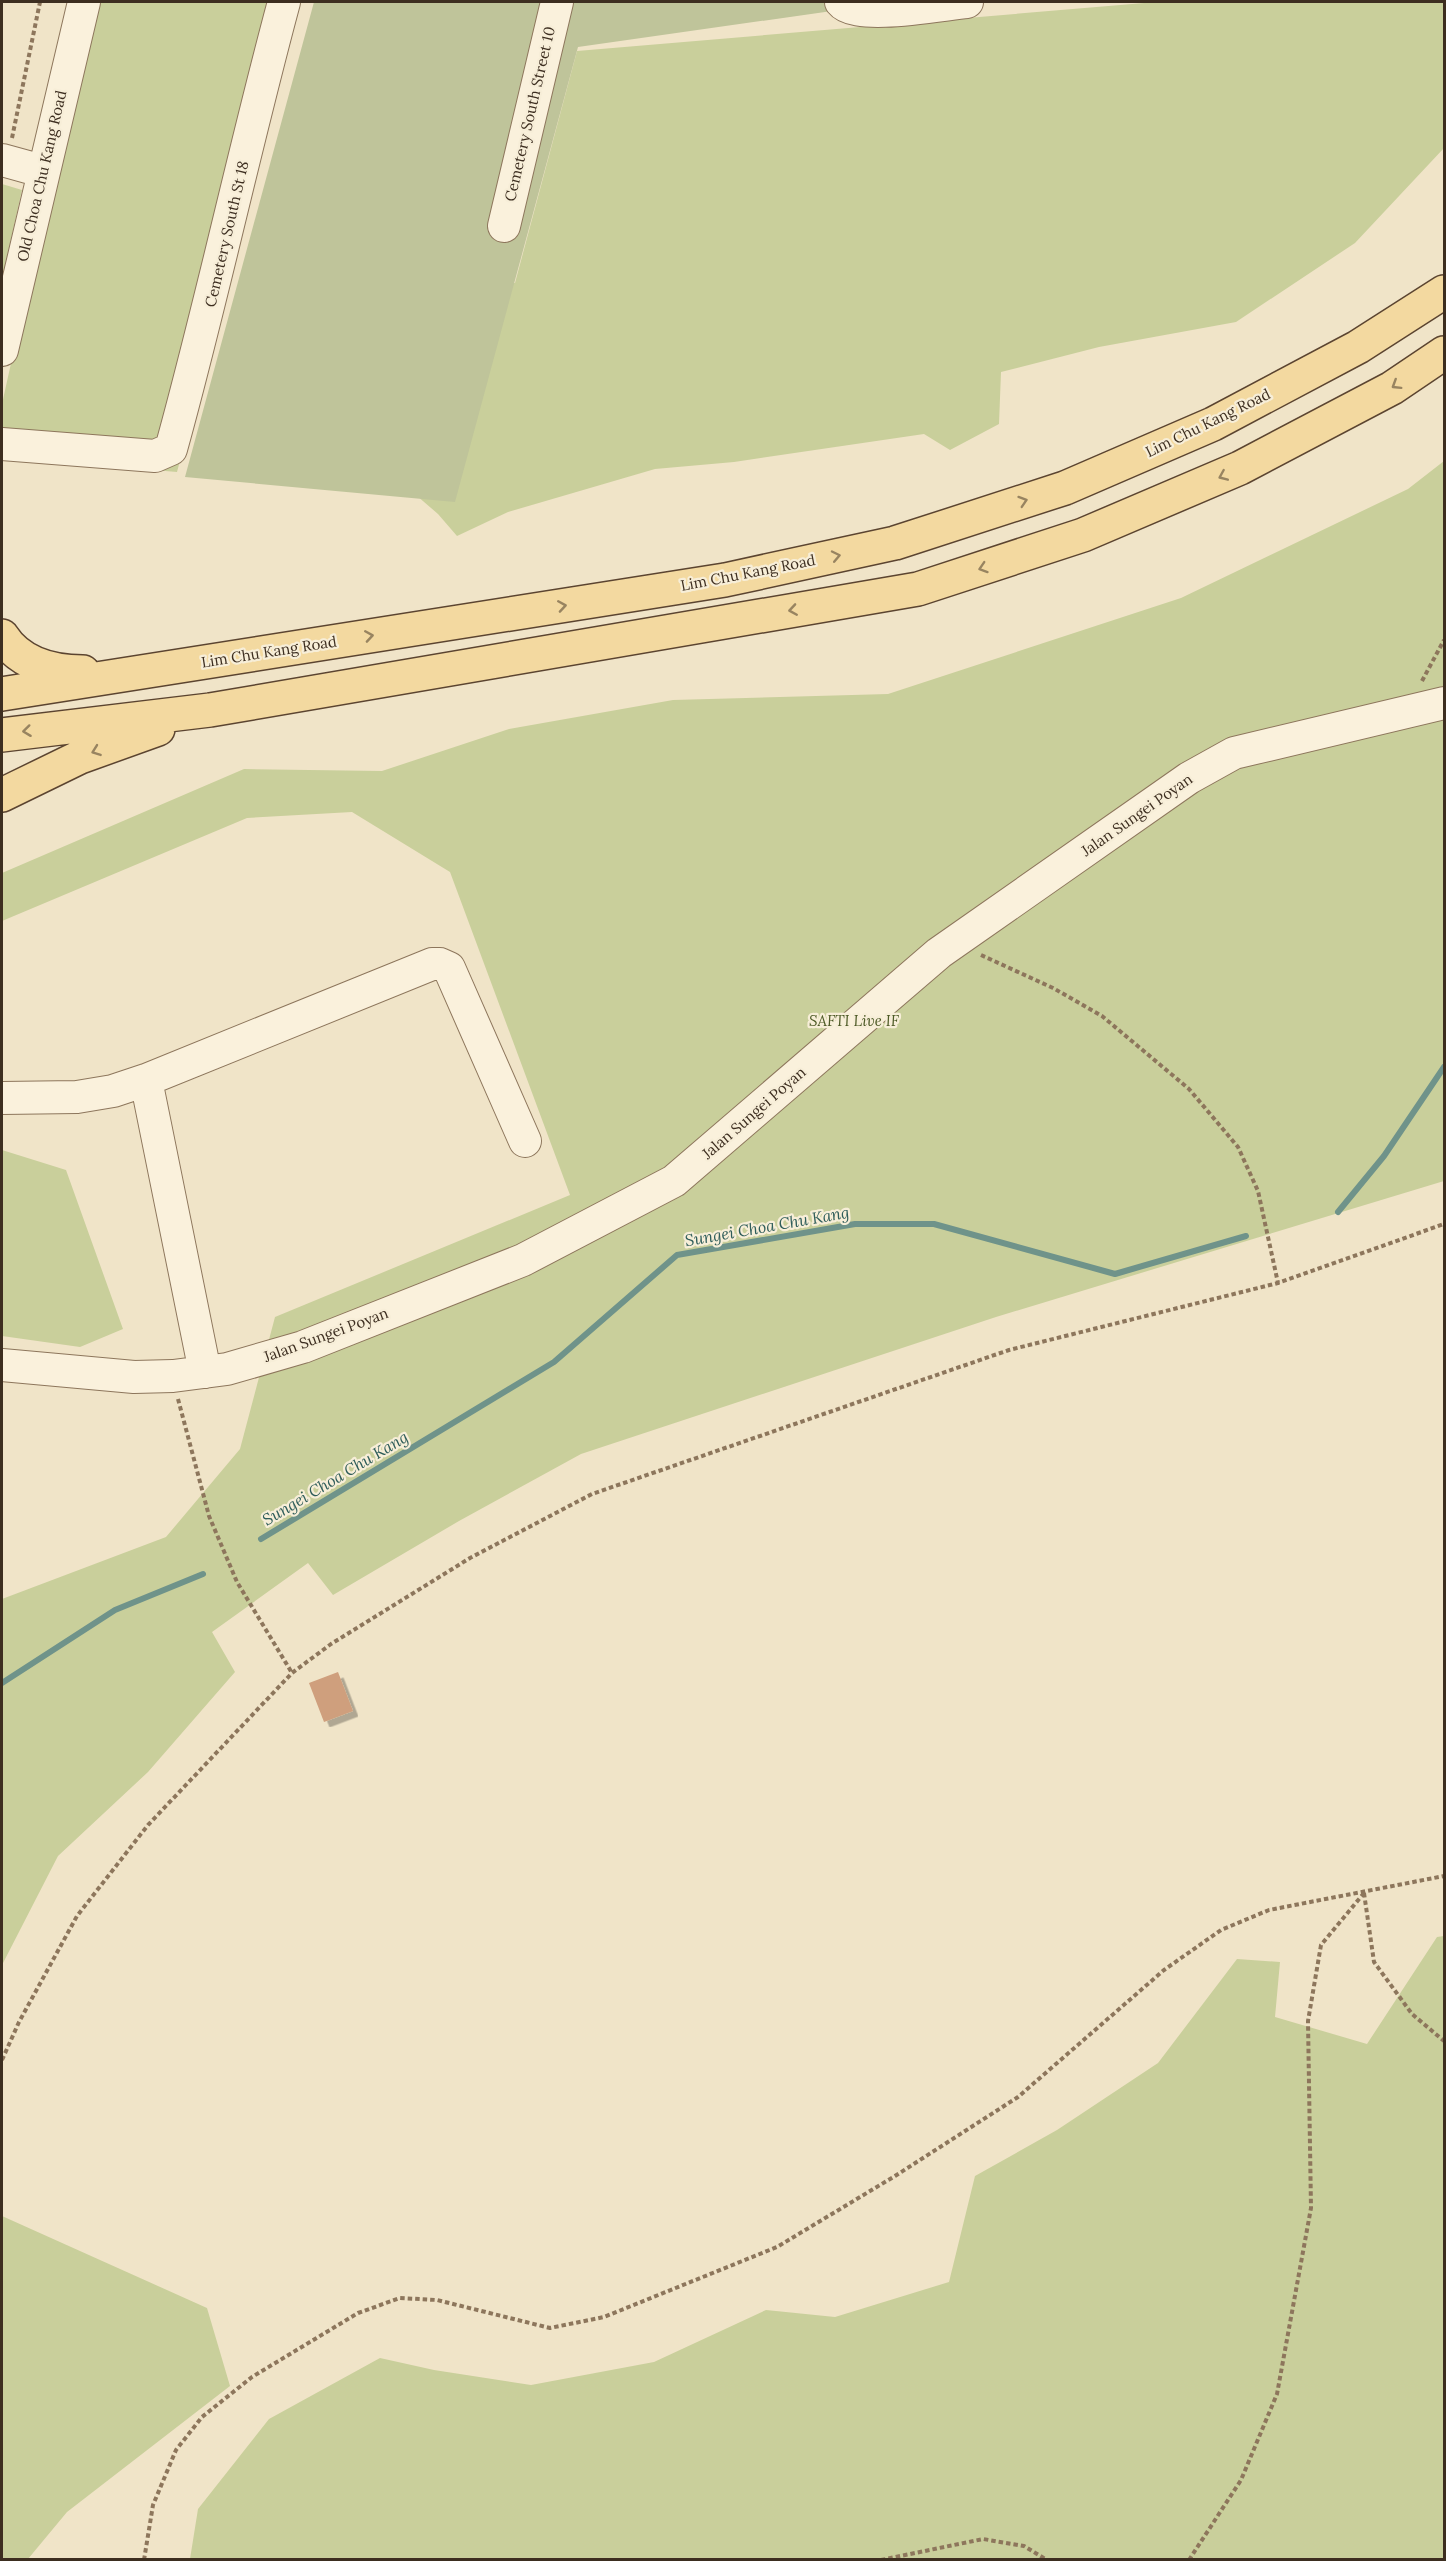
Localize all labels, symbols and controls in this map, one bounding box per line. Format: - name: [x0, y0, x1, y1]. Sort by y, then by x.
- street label: Cemetery South Street 10: [500, 25, 559, 203]
- street label: Old Choa Chu Kang Road: [13, 88, 70, 263]
- street label: Cemetery South St 18: [200, 159, 253, 309]
- one-way arrow: [1392, 378, 1403, 389]
- street label: Lim Chu Kang Road: [1142, 384, 1273, 461]
- one-way arrow: [1219, 469, 1230, 481]
- one-way arrow: [1018, 496, 1028, 508]
- street label: Lim Chu Kang Road: [679, 550, 817, 595]
- one-way arrow: [831, 550, 841, 563]
- one-way arrow: [978, 561, 989, 573]
- one-way arrow: [557, 600, 567, 612]
- one-way arrow: [788, 603, 798, 616]
- street label: Lim Chu Kang Road: [200, 631, 338, 672]
- one-way arrow: [365, 631, 374, 643]
- one-way arrow: [22, 724, 31, 737]
- one-way arrow: [91, 744, 102, 757]
- street label: Jalan Sungei Poyan: [1077, 769, 1196, 861]
- park label: SAFTI Live IF: [809, 1011, 900, 1030]
- street label: Jalan Sungei Poyan: [697, 1062, 809, 1164]
- water label: Sungei Choa Chu Kang: [683, 1202, 851, 1250]
- street label: Jalan Sungei Poyan: [260, 1303, 391, 1366]
- water label: Sungei Choa Chu Kang: [259, 1427, 411, 1529]

